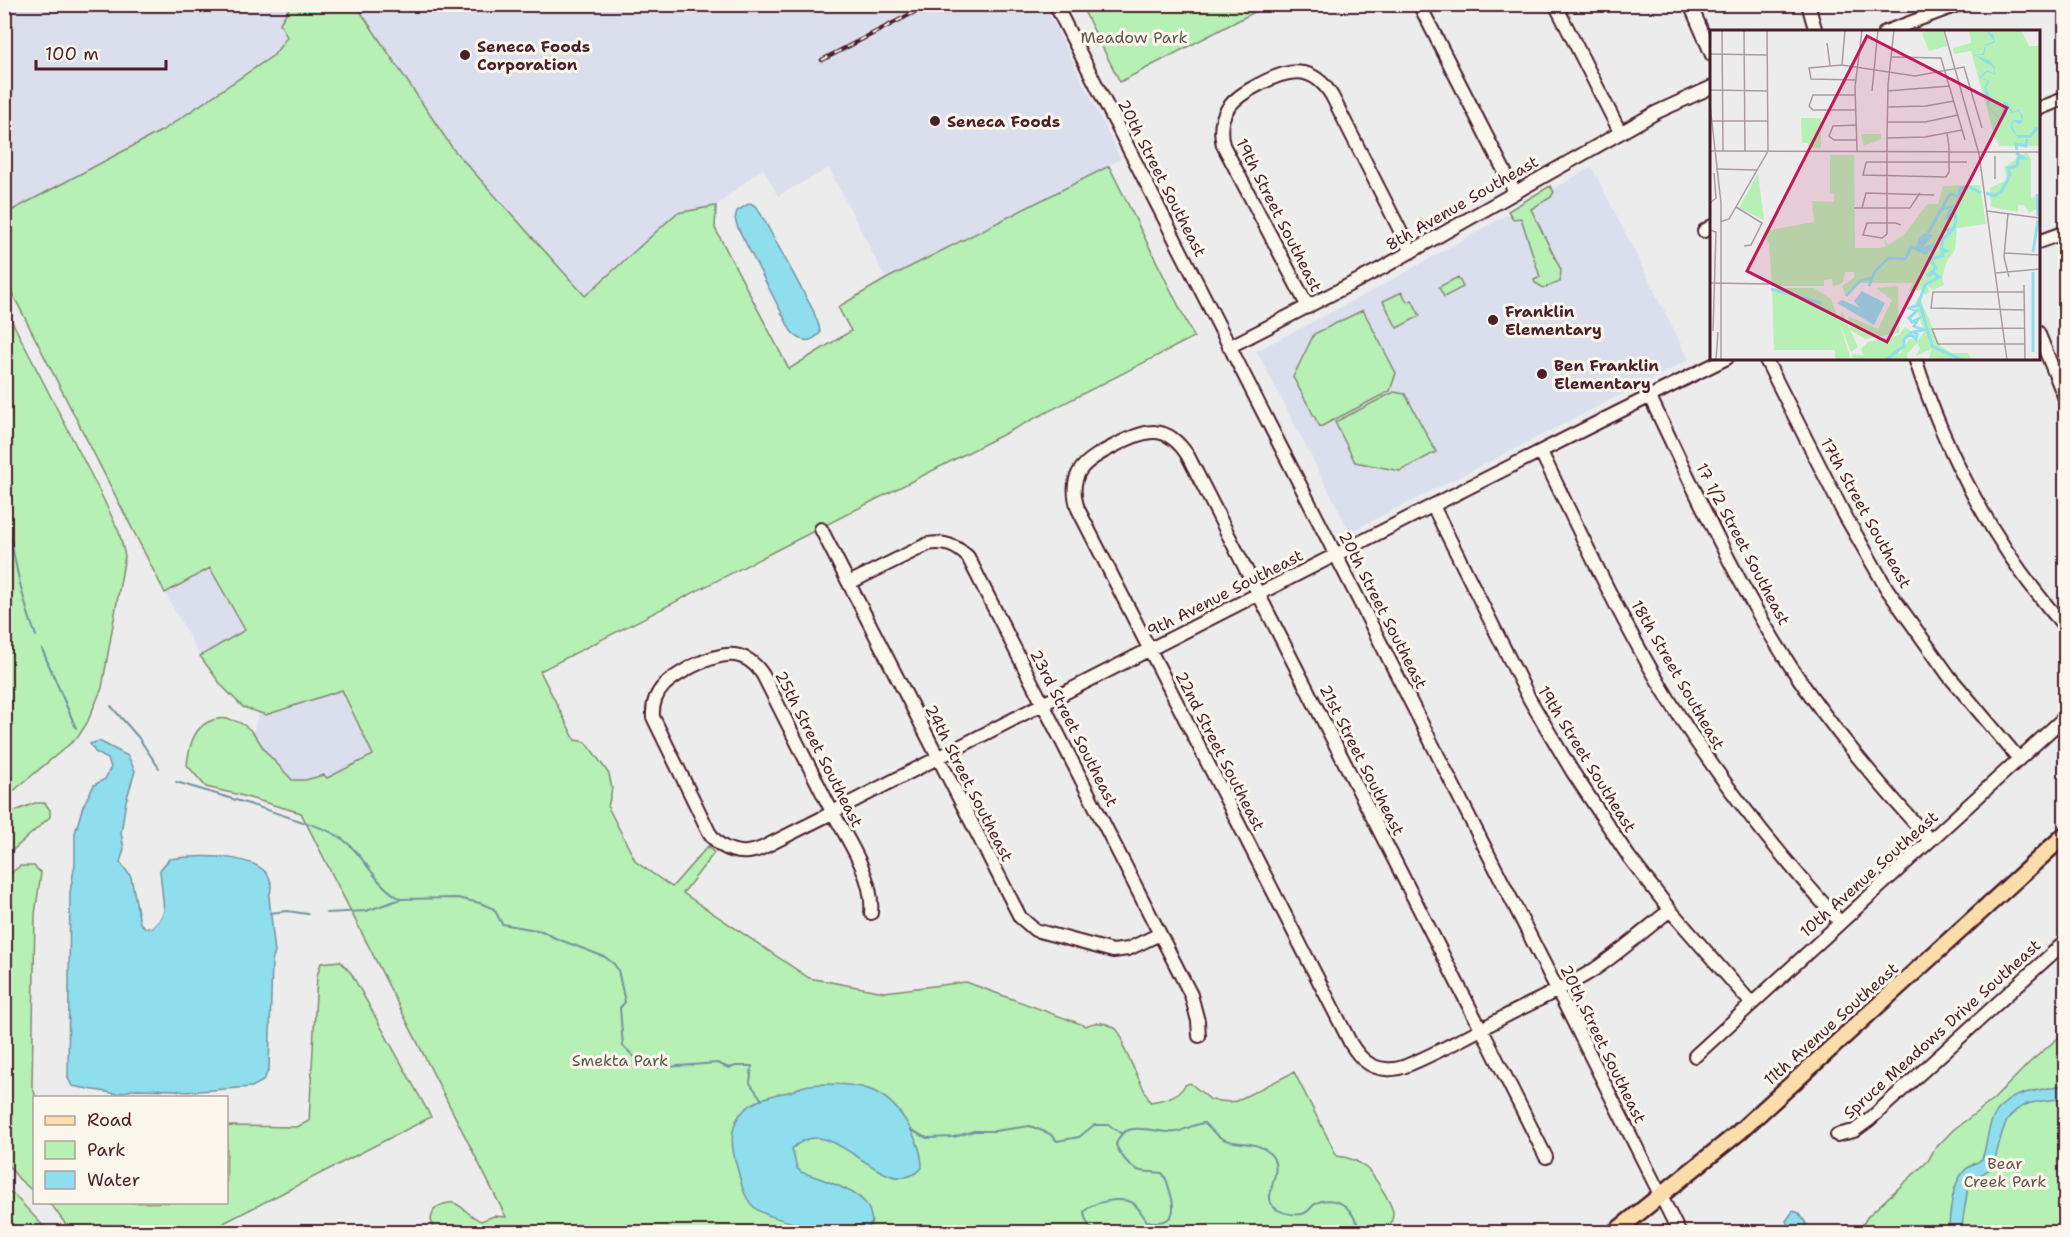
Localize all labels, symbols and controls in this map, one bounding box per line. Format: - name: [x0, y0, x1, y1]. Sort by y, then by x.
- park label: Meadow Park: [1080, 27, 1188, 48]
- inset map: [1710, 30, 2040, 360]
- scale bar: [36, 33, 166, 71]
- place label: Seneca Foods Corporation: [477, 36, 590, 75]
- text: 100 m: [45, 42, 99, 66]
- marker: Seneca Foods Corporation: [458, 48, 472, 62]
- street label: 20th Street Southeast: [1113, 96, 1211, 260]
- place label: Seneca Foods: [947, 111, 1060, 132]
- marker: Seneca Foods: [928, 114, 942, 128]
- street label: 19th Street Southeast: [1231, 135, 1327, 295]
- street label: 8th Avenue Southeast: [1382, 151, 1542, 255]
- place label: Franklin Elementary: [1505, 301, 1602, 340]
- marker: Franklin Elementary: [1486, 313, 1500, 327]
- place label: Ben Franklin Elementary: [1554, 355, 1659, 394]
- marker: Ben Franklin Elementary: [1535, 367, 1549, 381]
- street label: 17th Street Southeast: [1816, 434, 1916, 592]
- street label: 17 1/2 Street Southeast: [1691, 459, 1795, 629]
- street label: 20th Street Southeast: [1334, 528, 1432, 692]
- street label: 9th Avenue Southeast: [1143, 544, 1307, 642]
- street label: 18th Street Southeast: [1627, 596, 1729, 754]
- street label: 23rd Street Southeast: [1025, 646, 1123, 810]
- street label: 25th Street Southeast: [770, 667, 868, 831]
- street label: 22nd Street Southeast: [1171, 668, 1269, 834]
- street label: 21st Street Southeast: [1315, 681, 1409, 839]
- street label: 19th Street Southeast: [1533, 682, 1641, 836]
- street label: 24th Street Southeast: [920, 701, 1018, 865]
- street label: 10th Avenue Southeast: [1795, 806, 1943, 942]
- street label: Spruce Meadows Drive Southeast: [1839, 935, 2045, 1123]
- street label: 11th Avenue Southeast: [1759, 958, 1903, 1090]
- street label: 20th Street Southeast: [1555, 961, 1651, 1127]
- park label: Smekta Park: [572, 1050, 668, 1071]
- legend: [33, 1096, 228, 1204]
- text: Road: [87, 1108, 132, 1132]
- text: Park: [87, 1138, 126, 1162]
- park label: Bear Creek Park: [1964, 1153, 2046, 1192]
- text: Water: [87, 1168, 140, 1192]

